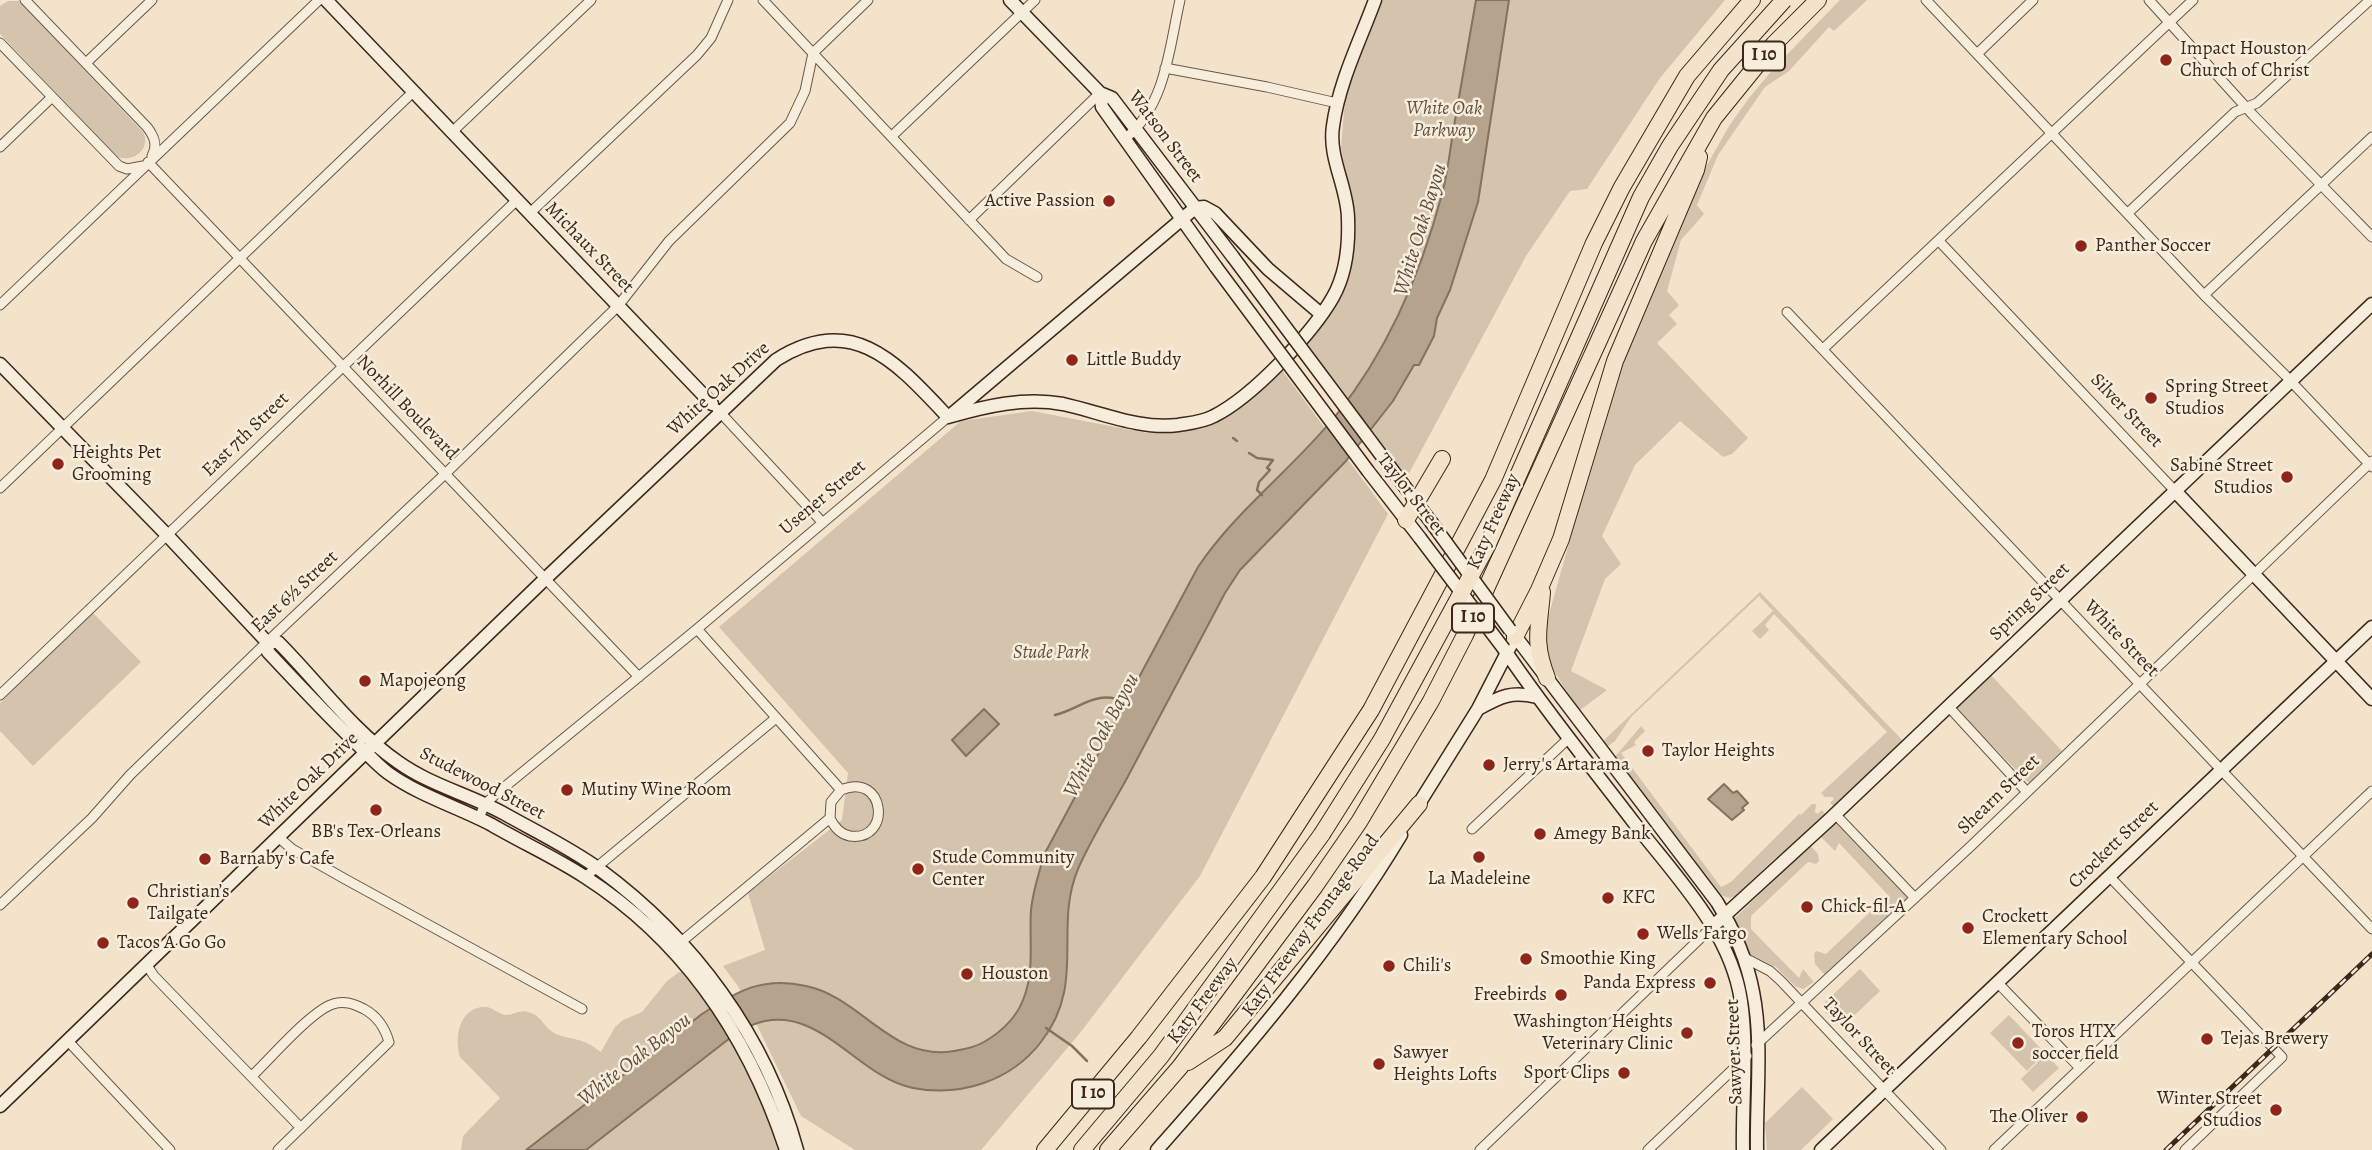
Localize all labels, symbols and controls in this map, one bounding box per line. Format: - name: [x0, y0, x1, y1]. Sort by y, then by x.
- place label: Impact Houston Church of Christ: [2180, 38, 2309, 82]
- road number: I 10: [1743, 42, 1785, 70]
- marker: Impact Houston Church of Christ: [2158, 52, 2174, 68]
- street label: Watson Street: [1123, 86, 1207, 188]
- park label: White Oak Parkway: [1406, 98, 1482, 142]
- water label: White Oak Bayou: [1389, 161, 1453, 299]
- place label: Active Passion: [985, 190, 1095, 212]
- marker: Active Passion: [1101, 193, 1117, 209]
- street label: Michaux Street: [540, 198, 638, 298]
- place label: Panther Soccer: [2095, 235, 2211, 257]
- marker: Panther Soccer: [2073, 238, 2089, 254]
- street label: White Oak Drive: [663, 337, 775, 441]
- place label: Little Buddy: [1086, 349, 1181, 371]
- street label: Norhill Boulevard: [351, 351, 463, 465]
- marker: Little Buddy: [1064, 352, 1080, 368]
- street label: Silver Street: [2085, 369, 2167, 453]
- place label: Spring Street Studios: [2165, 376, 2268, 420]
- street label: East 7th Street: [198, 388, 294, 482]
- marker: Spring Street Studios: [2143, 390, 2159, 406]
- place label: Heights Pet Grooming: [72, 442, 162, 486]
- street label: Taylor Street: [1372, 449, 1450, 541]
- street label: Usener Street: [775, 455, 871, 541]
- place label: Sabine Street Studios: [2170, 455, 2273, 499]
- marker: Heights Pet Grooming: [50, 456, 66, 472]
- marker: Sabine Street Studios: [2279, 469, 2295, 485]
- street label: Katy Freeway: [1463, 470, 1525, 574]
- street label: East 6½ Street: [247, 546, 343, 638]
- street label: Spring Street: [1985, 558, 2075, 646]
- street label: White Street: [2079, 596, 2163, 682]
- road number: I 10: [1452, 604, 1494, 632]
- park label: Stude Park: [1013, 642, 1089, 664]
- place label: Mapojeong: [379, 670, 466, 692]
- water label: White Oak Bayou: [1059, 670, 1145, 802]
- marker: Mapojeong: [357, 673, 373, 689]
- street label: White Oak Drive: [255, 728, 363, 834]
- place label: Taylor Heights: [1662, 740, 1775, 762]
- street label: Studewood Street: [415, 743, 549, 825]
- marker: Taylor Heights: [1640, 743, 1656, 759]
- street label: Shearn Street: [1953, 750, 2045, 840]
- place label: Jerry's Artarama: [1503, 754, 1630, 776]
- marker: Jerry's Artarama: [1481, 757, 1497, 773]
- place label: Mutiny Wine Room: [581, 779, 732, 801]
- marker: Mutiny Wine Room: [559, 782, 575, 798]
- street label: Crockett Street: [2064, 796, 2164, 894]
- marker: BB's Tex-Orleans: [368, 802, 384, 818]
- place label: BB's Tex-Orleans: [311, 821, 441, 843]
- place label: Amegy Bank: [1554, 823, 1651, 845]
- marker: Amegy Bank: [1532, 826, 1548, 842]
- street label: Katy Freeway Frontage Road: [1237, 831, 1385, 1021]
- place label: Stude Community Center: [932, 847, 1074, 891]
- place label: Barnaby's Cafe: [219, 848, 335, 870]
- marker: La Madeleine: [1471, 849, 1487, 865]
- marker: Barnaby's Cafe: [197, 851, 213, 867]
- marker: Stude Community Center: [910, 861, 926, 877]
- place label: La Madeleine: [1427, 868, 1531, 890]
- place label: Christian’s Tailgate: [147, 881, 230, 925]
- place label: KFC: [1622, 887, 1655, 909]
- marker: KFC: [1600, 890, 1616, 906]
- marker: Christian’s Tailgate: [125, 895, 141, 911]
- place label: Chick-fil-A: [1821, 896, 1906, 918]
- marker: Chick-fil-A: [1799, 899, 1815, 915]
- place label: Crockett Elementary School: [1982, 906, 2127, 950]
- marker: Crockett Elementary School: [1960, 920, 1976, 936]
- place label: Wells Fargo: [1657, 923, 1746, 945]
- marker: Wells Fargo: [1635, 926, 1651, 942]
- place label: Tacos A Go Go: [117, 932, 226, 954]
- marker: Tacos A Go Go: [95, 935, 111, 951]
- place label: Smoothie King: [1540, 948, 1656, 970]
- marker: Smoothie King: [1518, 951, 1534, 967]
- street label: Katy Freeway: [1163, 953, 1243, 1049]
- place label: Chili's: [1403, 955, 1451, 977]
- marker: Chili's: [1381, 958, 1397, 974]
- place label: Houston: [981, 963, 1048, 985]
- marker: Houston: [959, 966, 975, 982]
- place label: Panda Express: [1583, 972, 1696, 994]
- marker: Panda Express: [1702, 975, 1718, 991]
- place label: Freebirds: [1474, 984, 1547, 1006]
- marker: Freebirds: [1553, 987, 1569, 1003]
- street label: Taylor Street: [1817, 993, 1901, 1081]
- street label: Sawyer Street: [1722, 999, 1748, 1105]
- water label: White Oak Bayou: [573, 1008, 697, 1112]
- place label: Washington Heights Veterinary Clinic: [1514, 1011, 1673, 1055]
- place label: Toros HTX soccer field: [2032, 1021, 2119, 1065]
- marker: Washington Heights Veterinary Clinic: [1679, 1025, 1695, 1041]
- place label: Tejas Brewery: [2221, 1028, 2328, 1050]
- marker: Tejas Brewery: [2199, 1031, 2215, 1047]
- marker: Toros HTX soccer field: [2010, 1035, 2026, 1051]
- place label: Sawyer Heights Lofts: [1393, 1042, 1497, 1086]
- marker: Sawyer Heights Lofts: [1371, 1056, 1387, 1072]
- place label: Sport Clips: [1524, 1062, 1610, 1084]
- marker: Sport Clips: [1616, 1065, 1632, 1081]
- road number: I 10: [1072, 1079, 1114, 1108]
- place label: Winter Street Studios: [2157, 1088, 2262, 1132]
- marker: Winter Street Studios: [2268, 1102, 2284, 1118]
- place label: The Oliver: [1990, 1106, 2068, 1128]
- marker: The Oliver: [2074, 1109, 2090, 1125]

